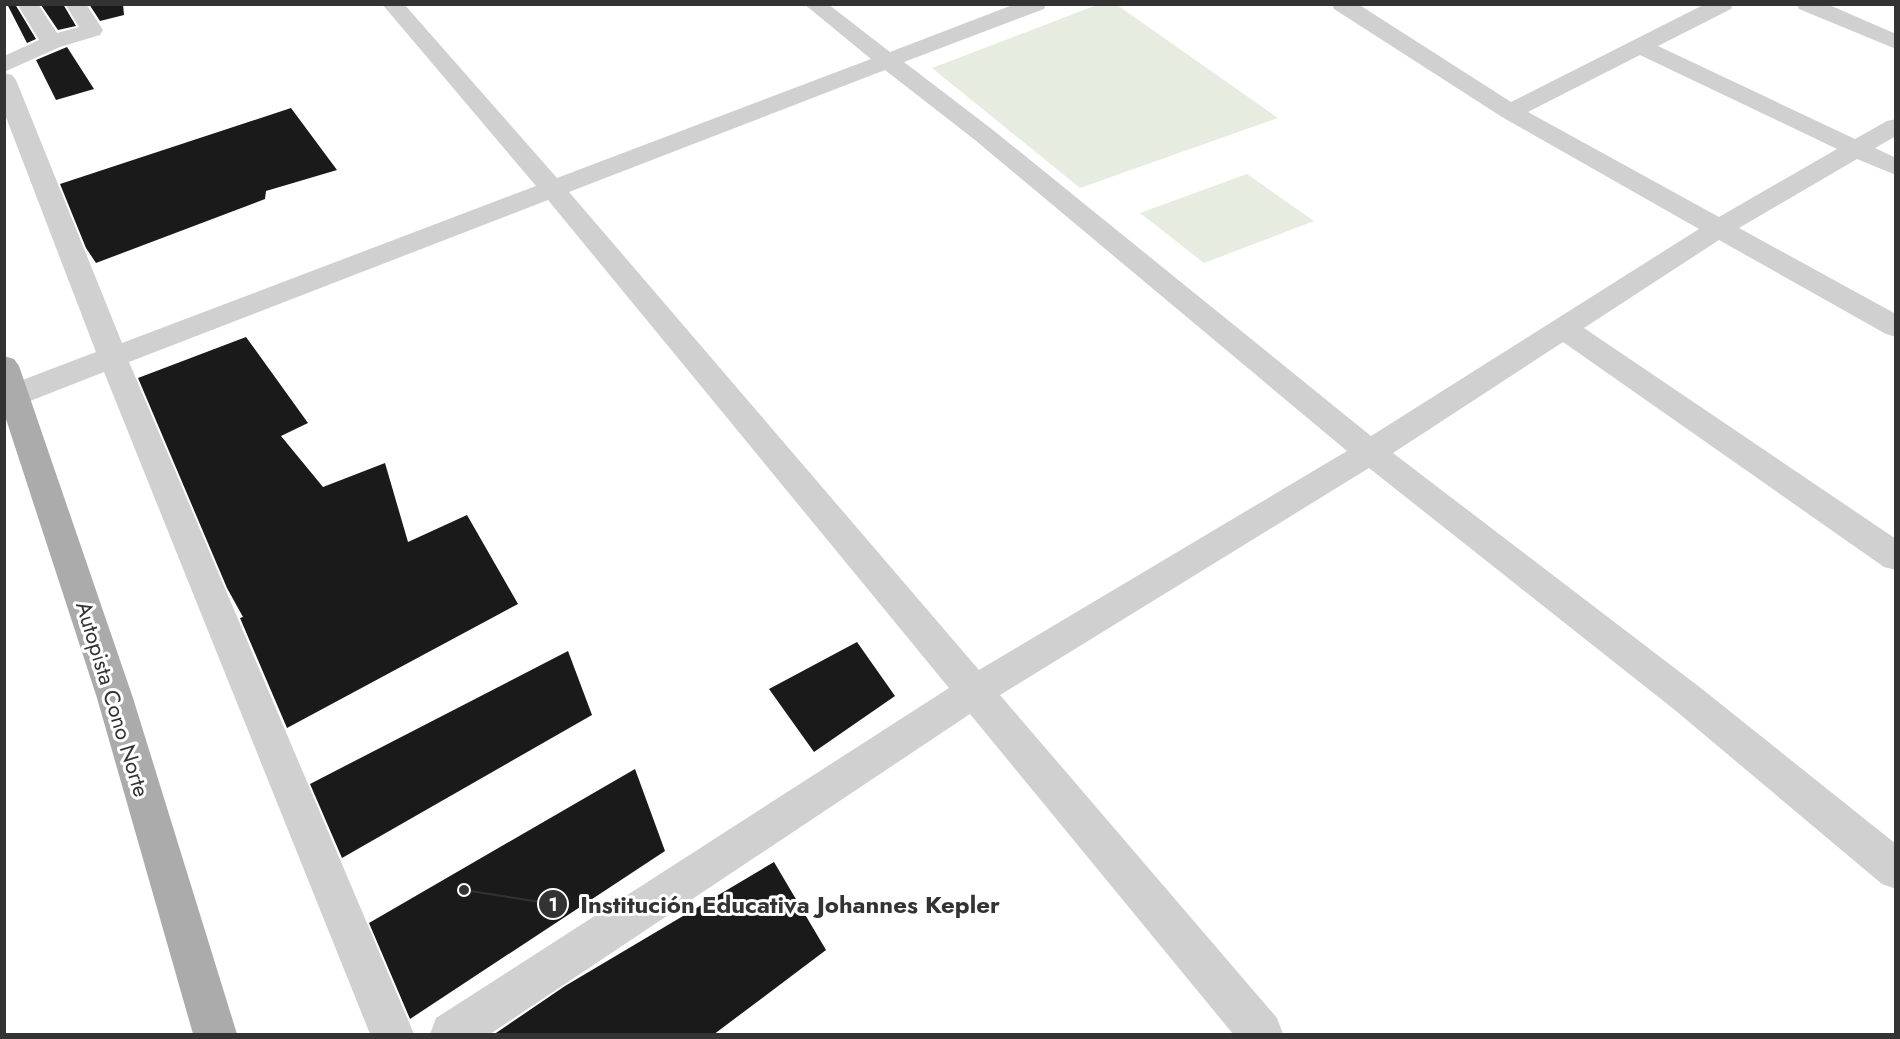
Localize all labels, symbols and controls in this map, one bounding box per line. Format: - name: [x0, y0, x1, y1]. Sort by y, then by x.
- street label: Autopista Cono Norte: [68, 597, 158, 801]
- callout: Institución Educativa Johannes Kepler: [538, 883, 1012, 925]
- text: Institución Educativa Johannes Kepler: [580, 887, 1000, 922]
- text: 1: [548, 892, 558, 918]

